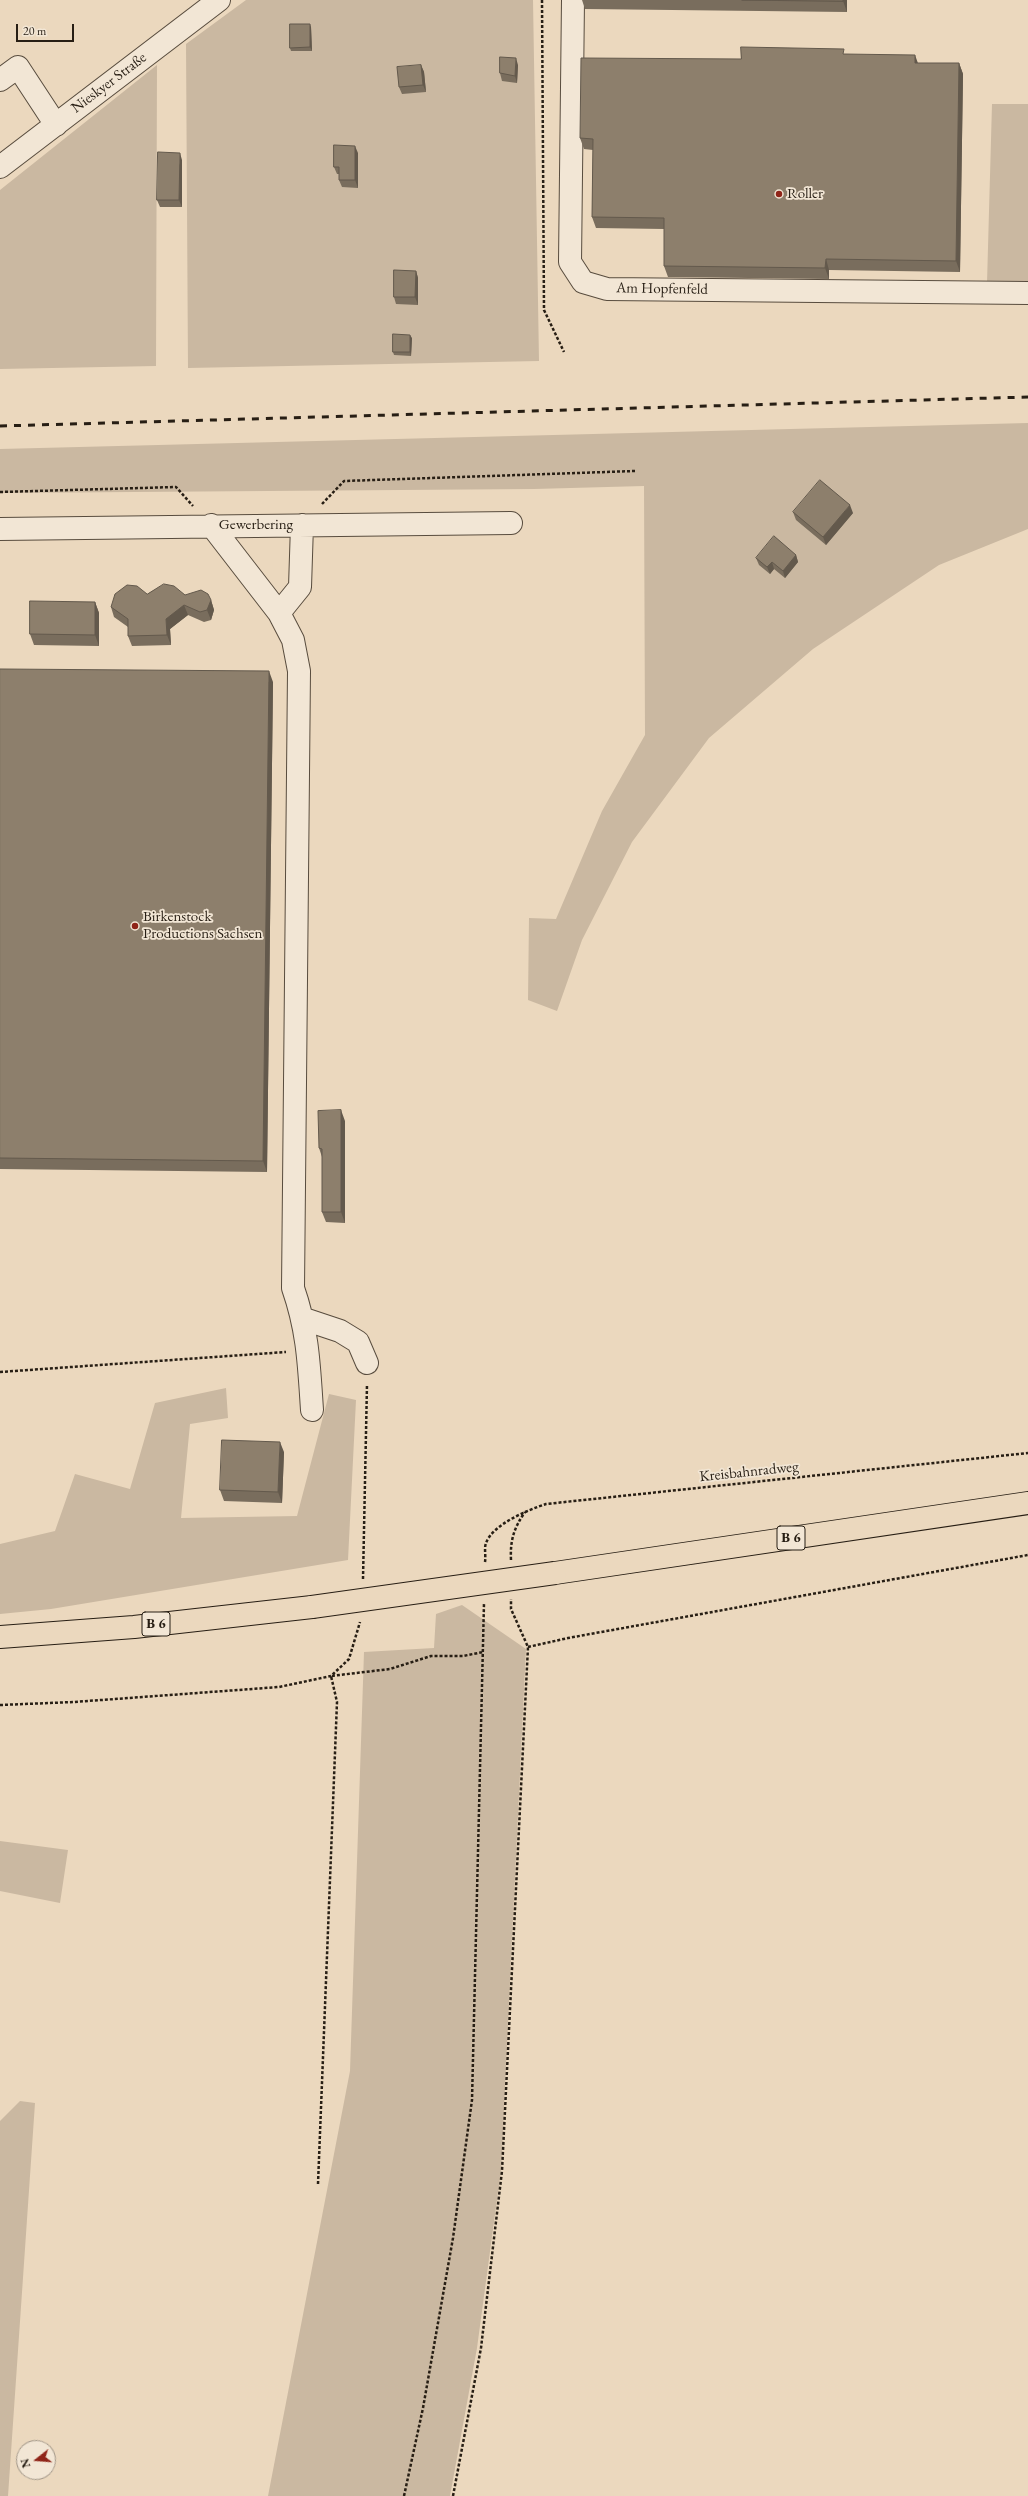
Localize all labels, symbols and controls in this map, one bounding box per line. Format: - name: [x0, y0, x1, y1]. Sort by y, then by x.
- scale bar: [18, 16, 76, 42]
- text: 20 m: [23, 23, 46, 39]
- street label: Nieskyer Straße: [68, 49, 150, 117]
- place label: Roller: [787, 185, 823, 203]
- marker: Roller: [774, 189, 784, 199]
- street label: Am Hopfenfeld: [616, 279, 708, 299]
- street label: Gewerbering: [219, 516, 293, 534]
- place label: Birkenstock Productions Sachsen: [143, 908, 262, 943]
- marker: Birkenstock Productions Sachsen: [130, 921, 140, 931]
- street label: Kreisbahnradweg: [699, 1458, 799, 1486]
- road number: B 6: [777, 1526, 805, 1550]
- road number: B 6: [142, 1612, 170, 1636]
- north arrow: [16, 2440, 56, 2480]
- text: N: [17, 2457, 33, 2470]

